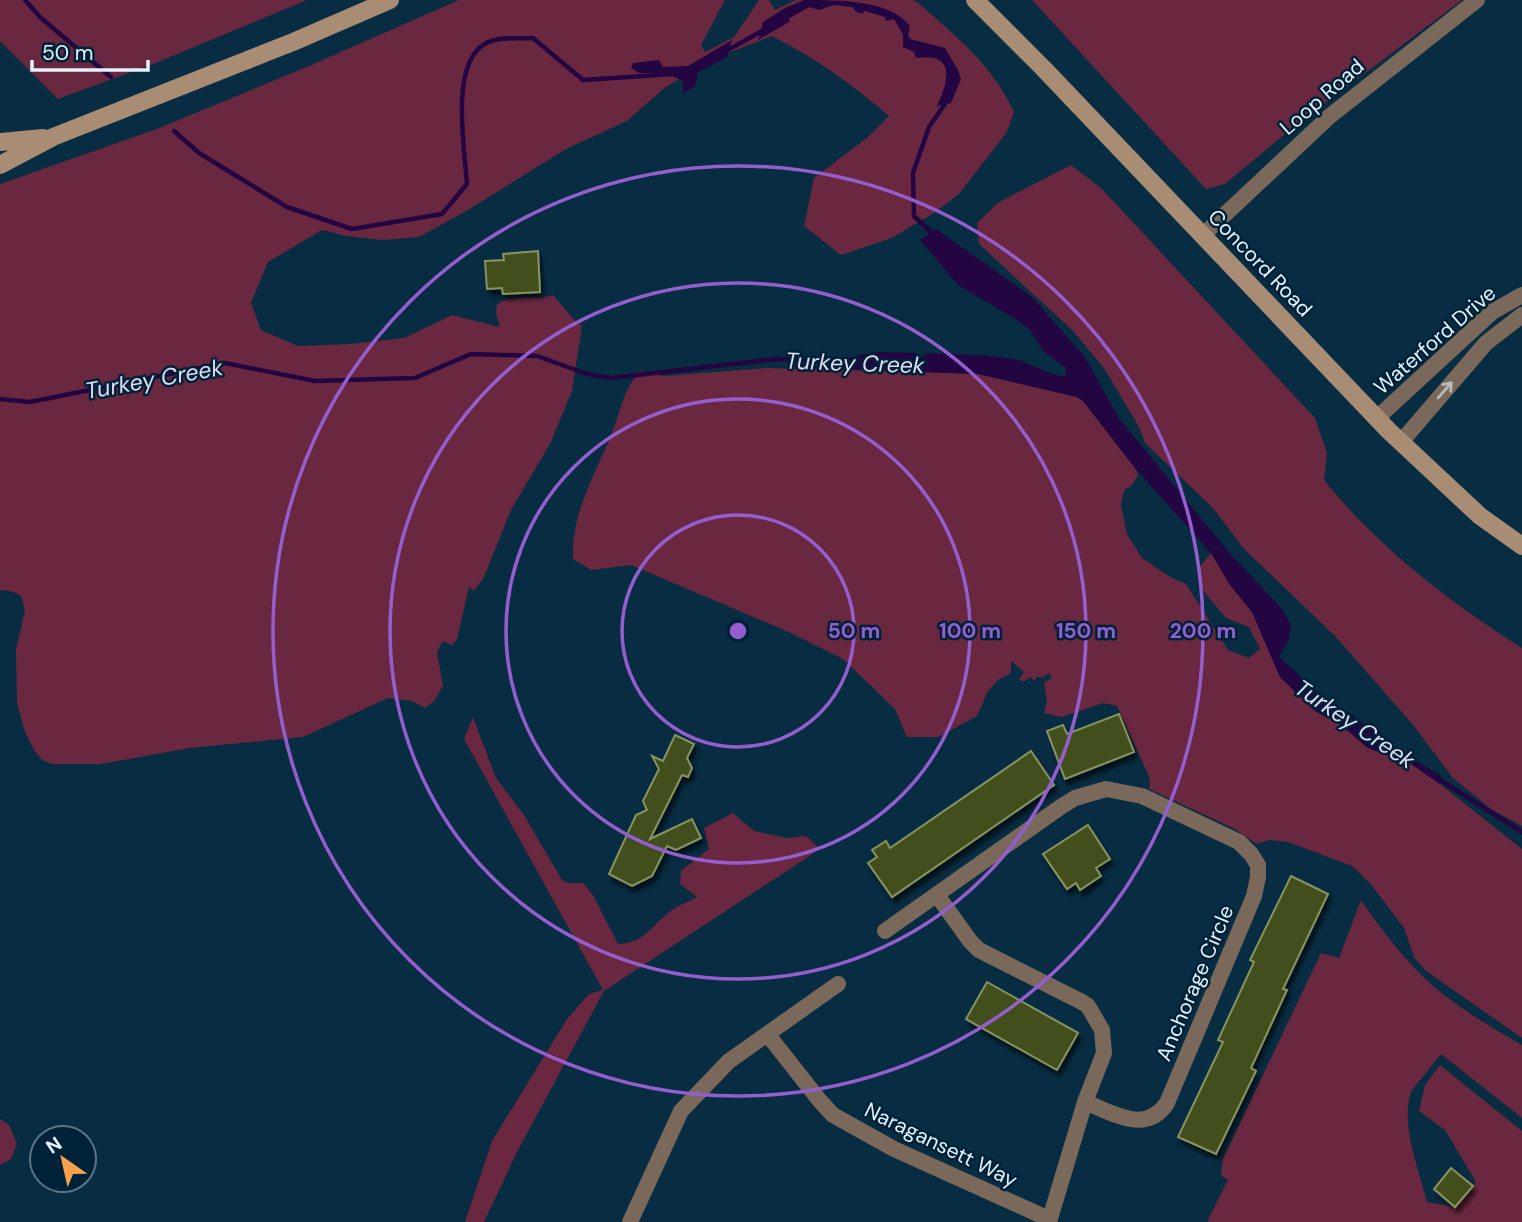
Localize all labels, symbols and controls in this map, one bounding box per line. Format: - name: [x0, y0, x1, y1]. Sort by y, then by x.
- scale bar: [32, 28, 147, 72]
- text: 50 m: [42, 39, 93, 67]
- street label: Loop Road: [1274, 53, 1370, 141]
- street label: Concord Road: [1202, 203, 1318, 323]
- street label: Waterford Drive: [1368, 279, 1502, 401]
- water label: Turkey Creek: [785, 346, 925, 380]
- water label: Turkey Creek: [83, 352, 225, 406]
- one-way arrow: [1437, 381, 1453, 399]
- text: 50 m: [828, 617, 880, 645]
- text: 100 m: [939, 617, 1001, 645]
- text: 150 m: [1056, 617, 1116, 645]
- text: 200 m: [1170, 617, 1236, 645]
- centre of rings: [726, 619, 750, 643]
- water label: Turkey Creek: [1289, 673, 1421, 776]
- street label: Anchorage Circle: [1150, 901, 1240, 1065]
- street label: Naragansett Way: [860, 1096, 1022, 1194]
- north arrow: [28, 1124, 98, 1194]
- text: N: [41, 1131, 67, 1160]

